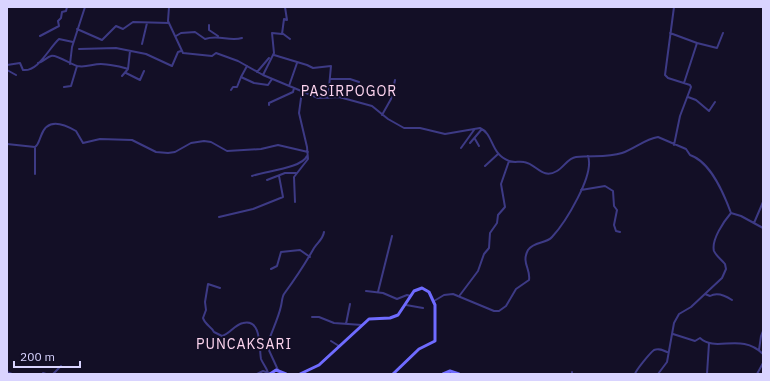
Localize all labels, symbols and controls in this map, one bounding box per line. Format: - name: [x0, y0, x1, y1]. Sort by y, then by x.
- district label: PASIRPOGOR: [301, 82, 397, 100]
- district label: PUNCAKSARI: [196, 335, 292, 353]
- scale bar: [14, 343, 80, 369]
- text: 200 m: [20, 349, 55, 364]

